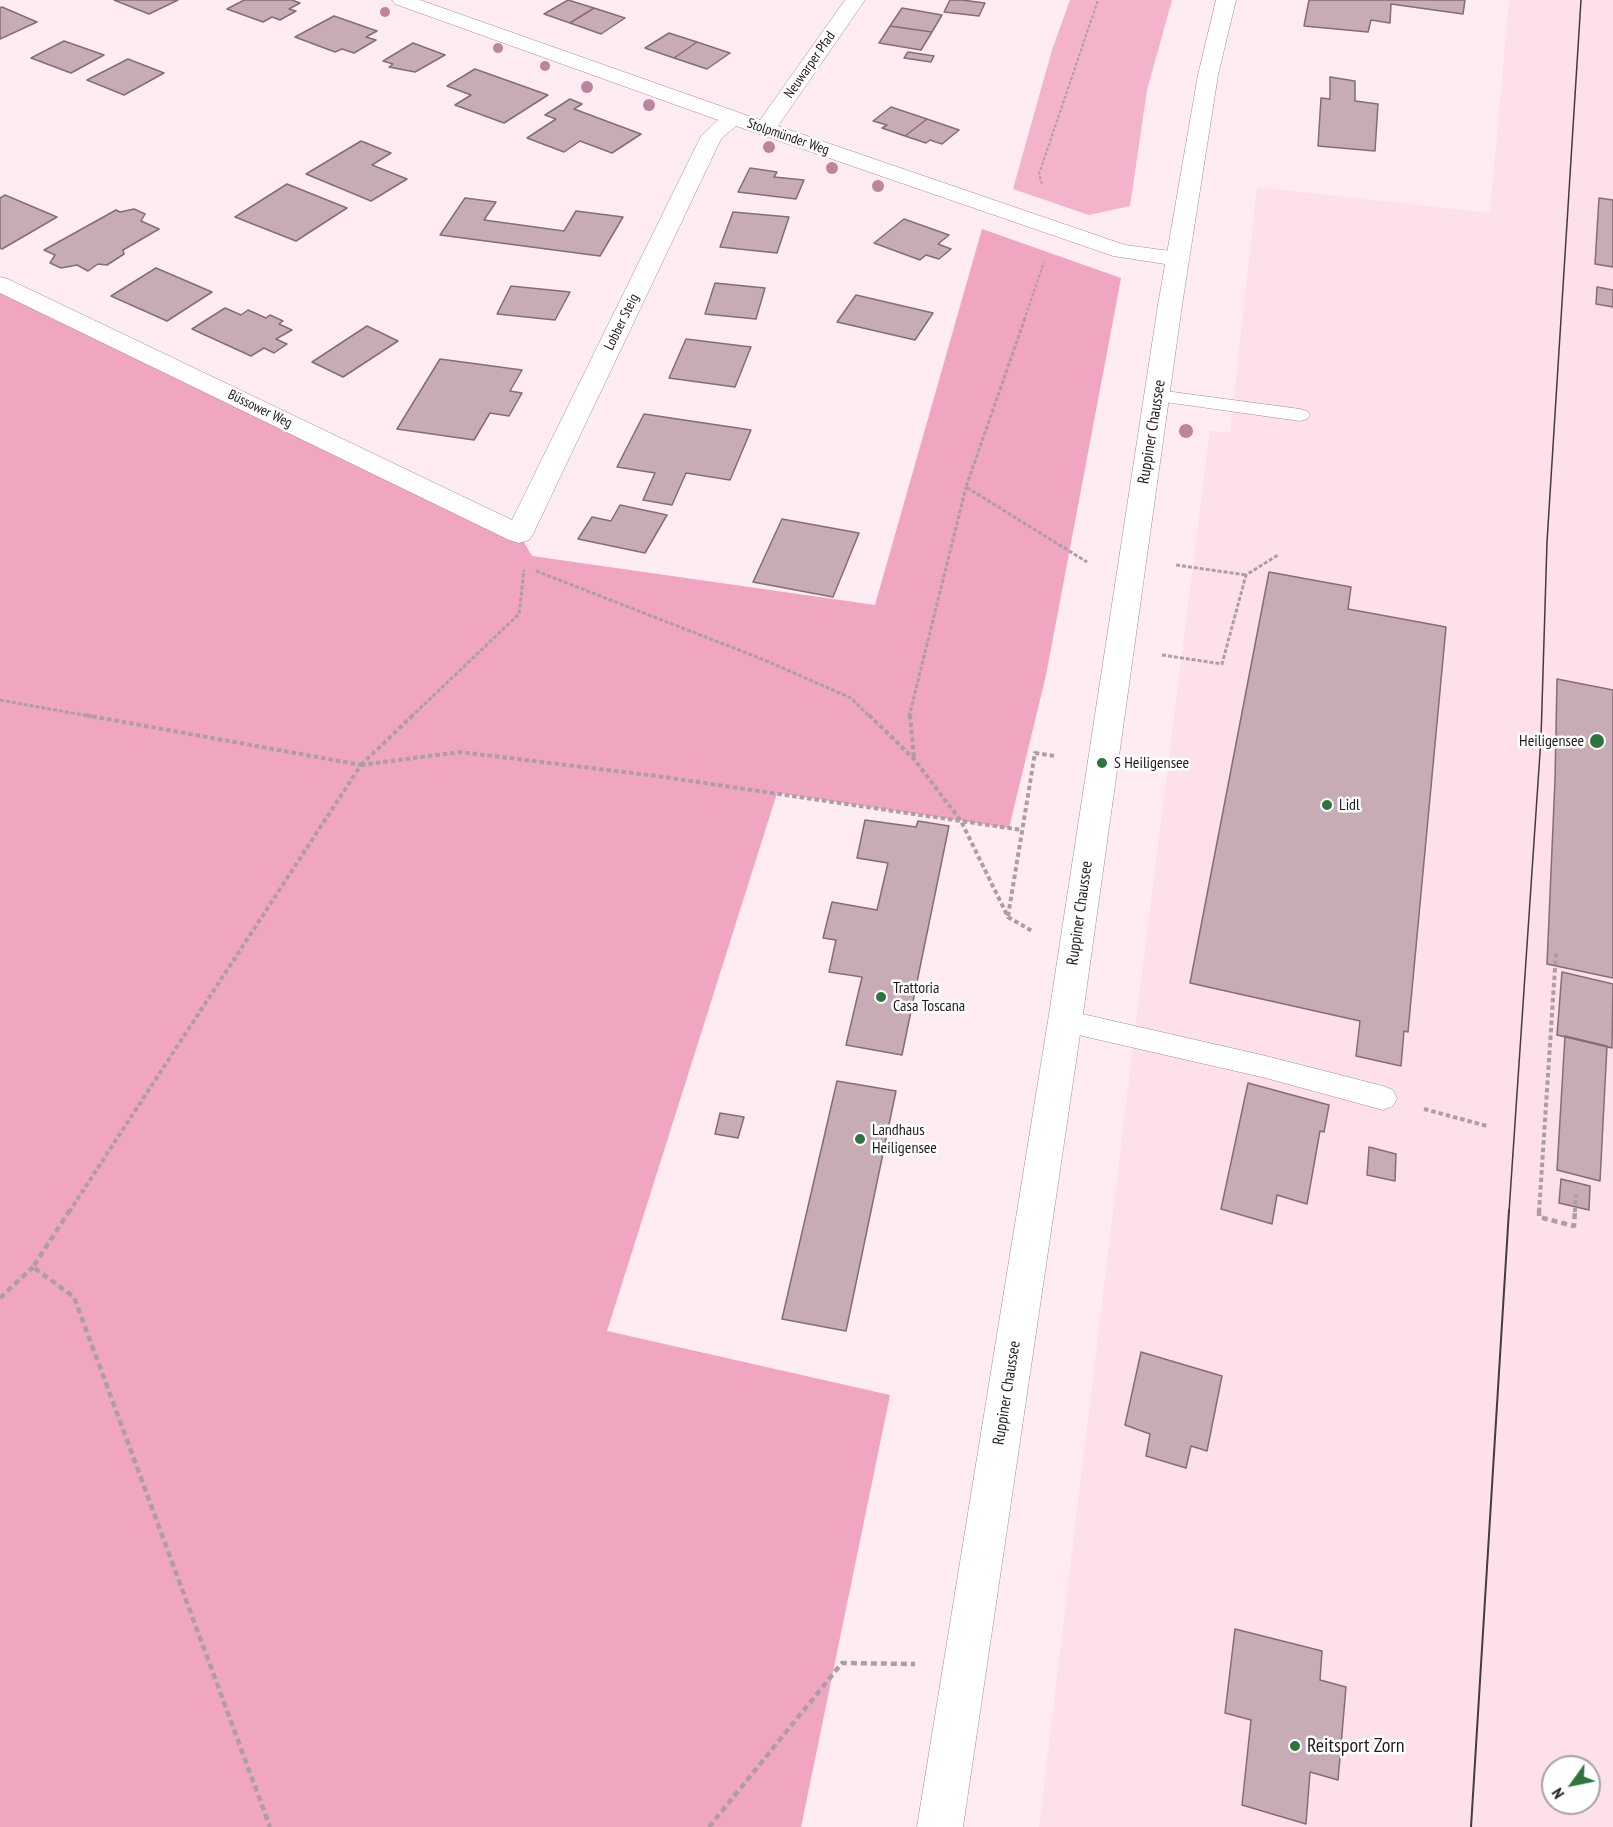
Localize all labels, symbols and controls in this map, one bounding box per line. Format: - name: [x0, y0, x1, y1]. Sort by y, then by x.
- street label: Neuwarper Pfad: [781, 29, 839, 101]
- street label: Stolpmünder Weg: [745, 115, 831, 159]
- street label: Lobber Steig: [601, 291, 643, 353]
- street label: Ruppiner Chaussee: [1134, 379, 1170, 485]
- street label: Büssower Weg: [225, 386, 295, 432]
- place label: Heiligensee: [1519, 731, 1584, 751]
- marker: Heiligensee: [1588, 732, 1606, 750]
- place label: S Heiligensee: [1114, 753, 1189, 773]
- marker: S Heiligensee: [1095, 756, 1109, 770]
- place label: Lidl: [1339, 795, 1360, 815]
- marker: Lidl: [1320, 798, 1334, 812]
- street label: Ruppiner Chaussee: [1063, 860, 1097, 966]
- place label: Trattoria Casa Toscana: [893, 978, 965, 1016]
- marker: Trattoria Casa Toscana: [874, 990, 888, 1004]
- place label: Landhaus Heiligensee: [872, 1120, 937, 1158]
- marker: Landhaus Heiligensee: [853, 1132, 867, 1146]
- street label: Ruppiner Chaussee: [989, 1340, 1025, 1446]
- place label: Reitsport Zorn: [1307, 1734, 1405, 1758]
- marker: Reitsport Zorn: [1288, 1739, 1302, 1753]
- north arrow: [1541, 1755, 1601, 1815]
- text: N: [1547, 1785, 1568, 1803]

